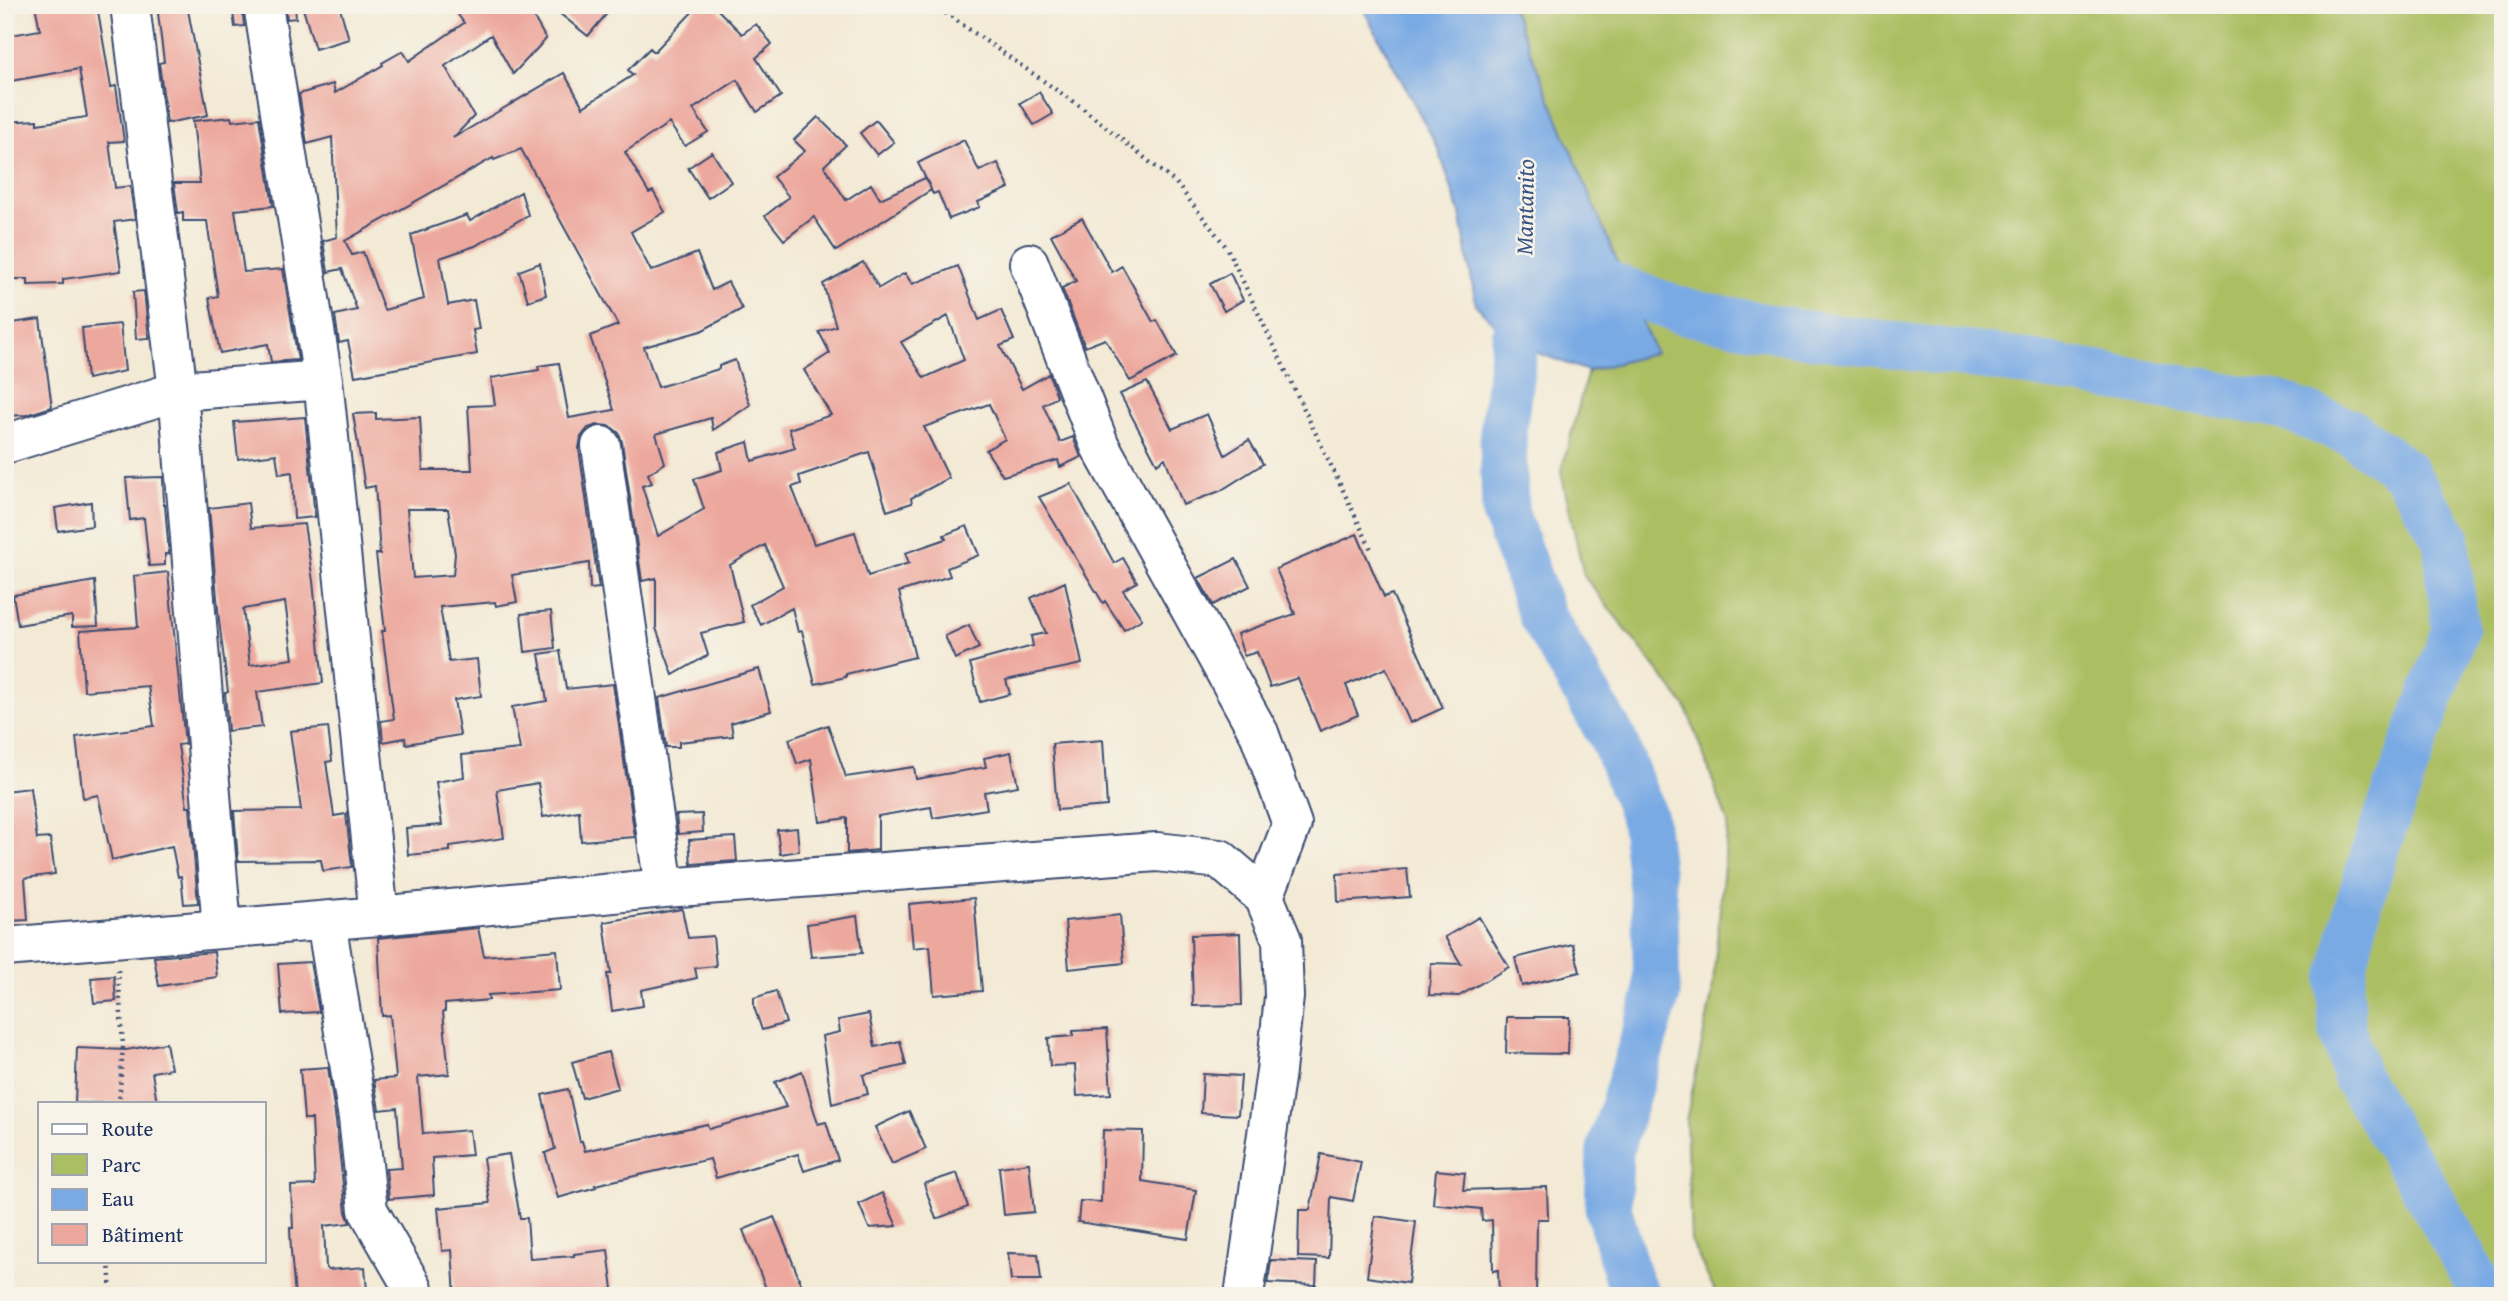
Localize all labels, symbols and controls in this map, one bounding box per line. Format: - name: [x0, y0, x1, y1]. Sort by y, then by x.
- water label: Mantanito: [1506, 159, 1543, 255]
- legend: [38, 1102, 266, 1262]
- text: Route: [102, 1113, 154, 1144]
- text: Parc: [102, 1149, 141, 1180]
- text: Eau: [102, 1183, 135, 1214]
- text: Bâtiment: [102, 1219, 184, 1250]

